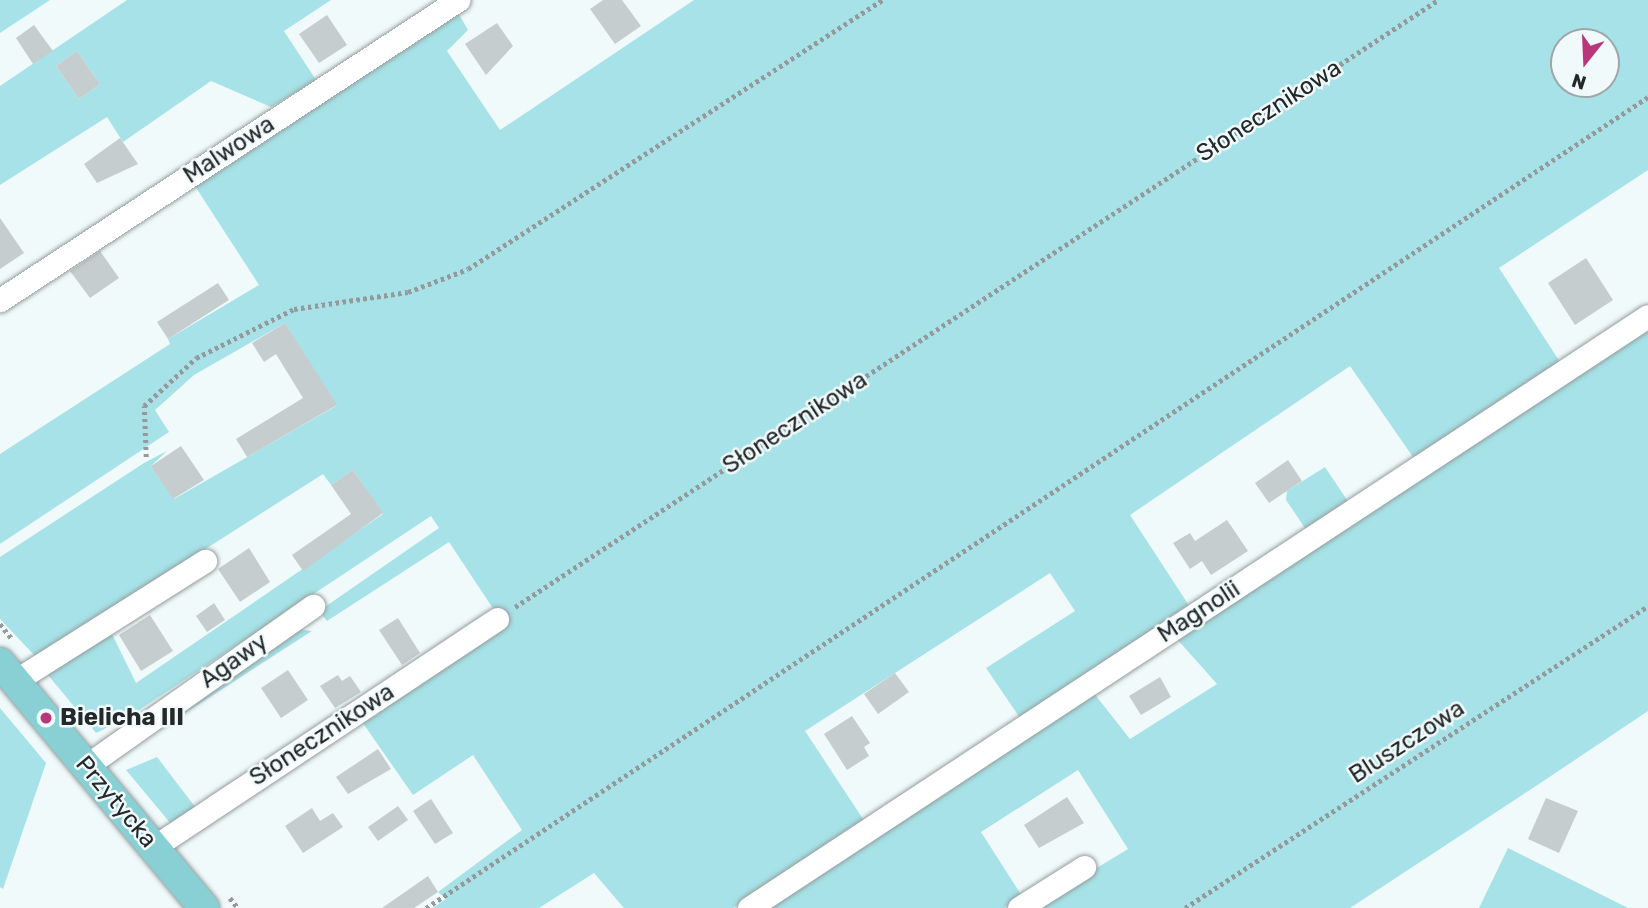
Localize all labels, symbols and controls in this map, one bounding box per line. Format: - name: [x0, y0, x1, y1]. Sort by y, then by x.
- north arrow: [1550, 28, 1620, 98]
- street label: Słonecznikowa: [1191, 54, 1347, 168]
- text: N: [1569, 68, 1589, 95]
- street label: Malwowa: [178, 110, 280, 190]
- street label: Słonecznikowa: [717, 366, 873, 480]
- street label: Magnolii: [1152, 575, 1246, 649]
- street label: Agawy: [195, 627, 273, 695]
- street label: Słonecznikowa: [244, 678, 400, 792]
- street label: Bluszczowa: [1344, 694, 1470, 790]
- place label: Bielicha III: [60, 704, 184, 732]
- marker: Bielicha III: [38, 710, 54, 726]
- street label: Przytycka: [69, 750, 163, 854]

